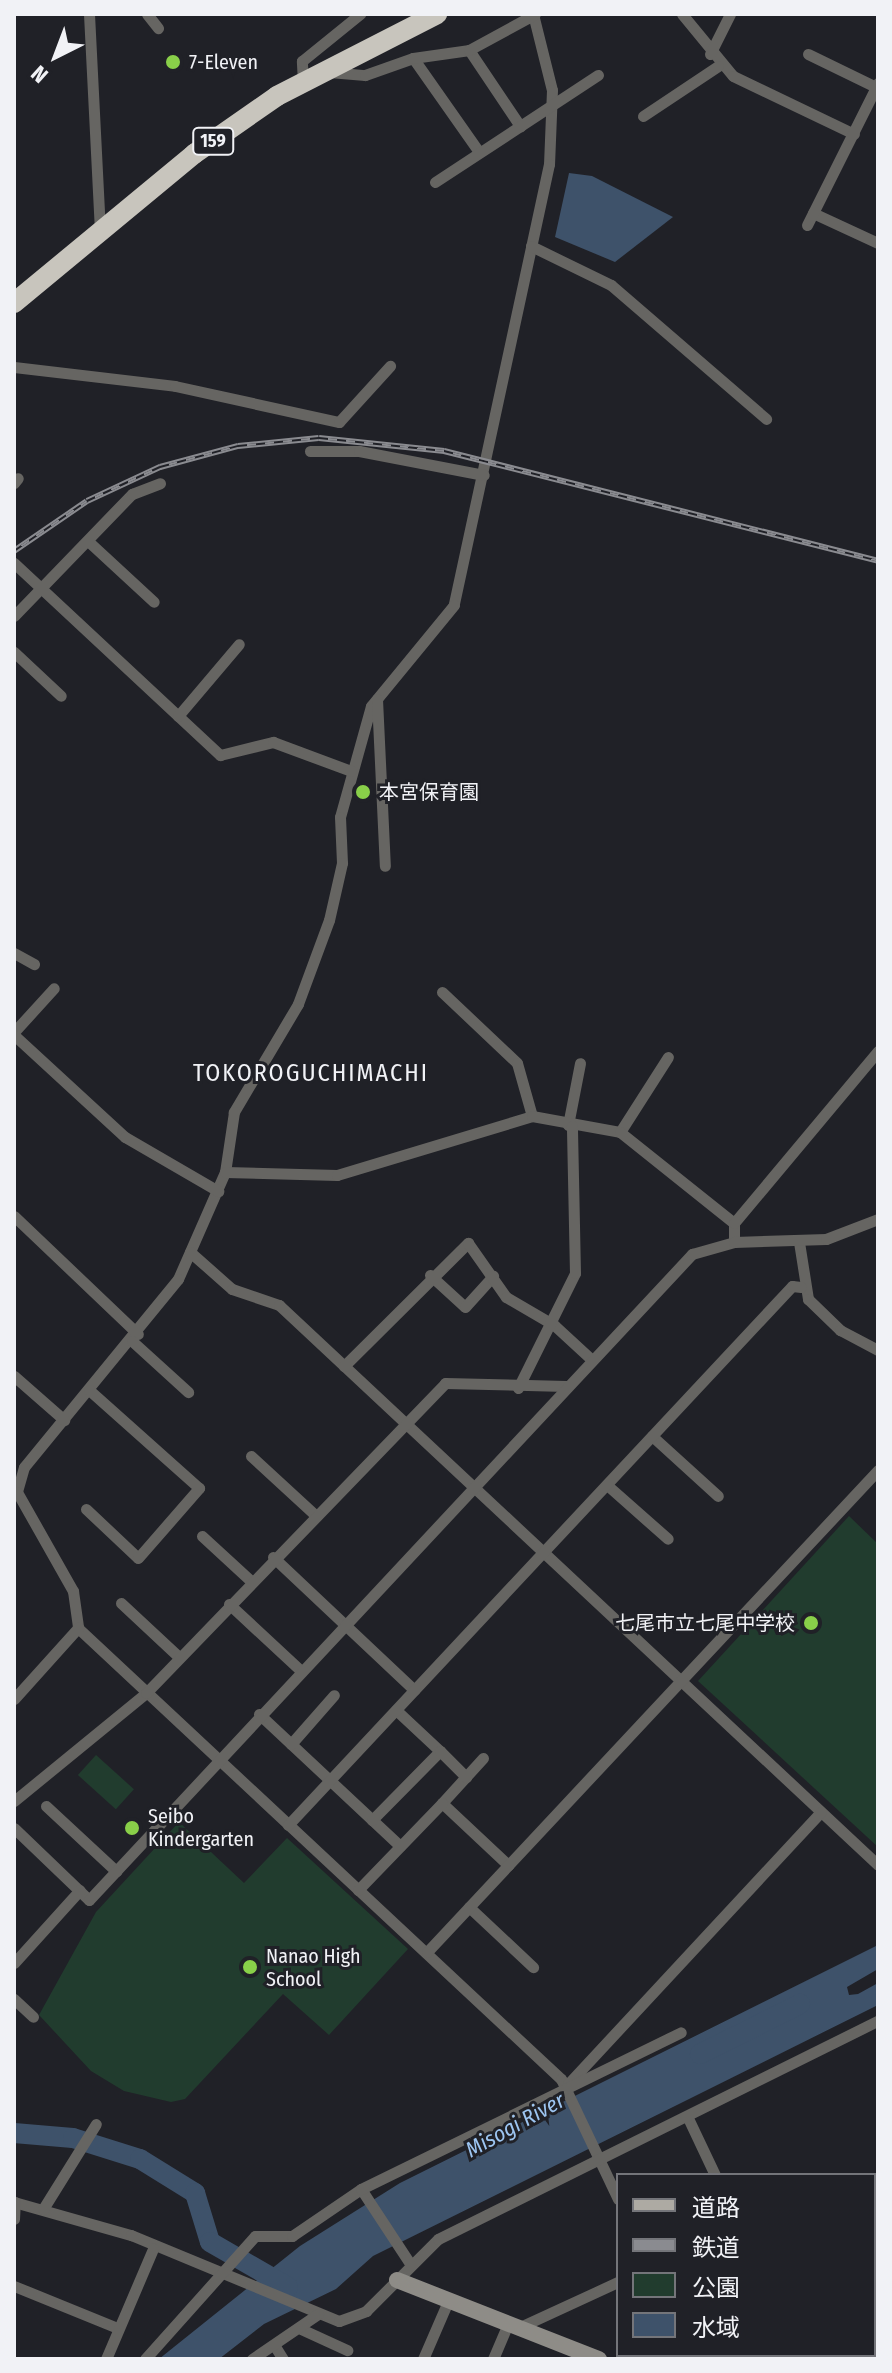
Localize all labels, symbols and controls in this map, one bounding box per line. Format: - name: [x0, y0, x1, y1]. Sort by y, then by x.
- north arrow: [16, 16, 96, 96]
- place label: 7-Eleven: [189, 50, 258, 74]
- marker: 7-Eleven: [164, 53, 182, 71]
- text: N: [26, 60, 54, 89]
- road number: 159: [191, 127, 235, 155]
- place label: 本宮保育園: [379, 780, 479, 804]
- marker: 本宮保育園: [354, 783, 372, 801]
- district label: TOKOROGUCHIMACHI: [193, 1060, 429, 1088]
- place label: 七尾市立七尾中学校: [615, 1611, 795, 1635]
- marker: 七尾市立七尾中学校: [802, 1614, 820, 1632]
- place label: Seibo Kindergarten: [148, 1804, 254, 1851]
- marker: Seibo Kindergarten: [123, 1819, 141, 1837]
- place label: Nanao High School: [266, 1944, 361, 1991]
- marker: Nanao High School: [241, 1958, 259, 1976]
- water label: Misogi River: [461, 2087, 569, 2163]
- legend: [616, 2173, 876, 2357]
- text: 道路: [692, 2194, 740, 2222]
- text: 鉄道: [692, 2234, 740, 2262]
- text: 公園: [692, 2274, 740, 2302]
- text: 水域: [692, 2314, 740, 2342]

